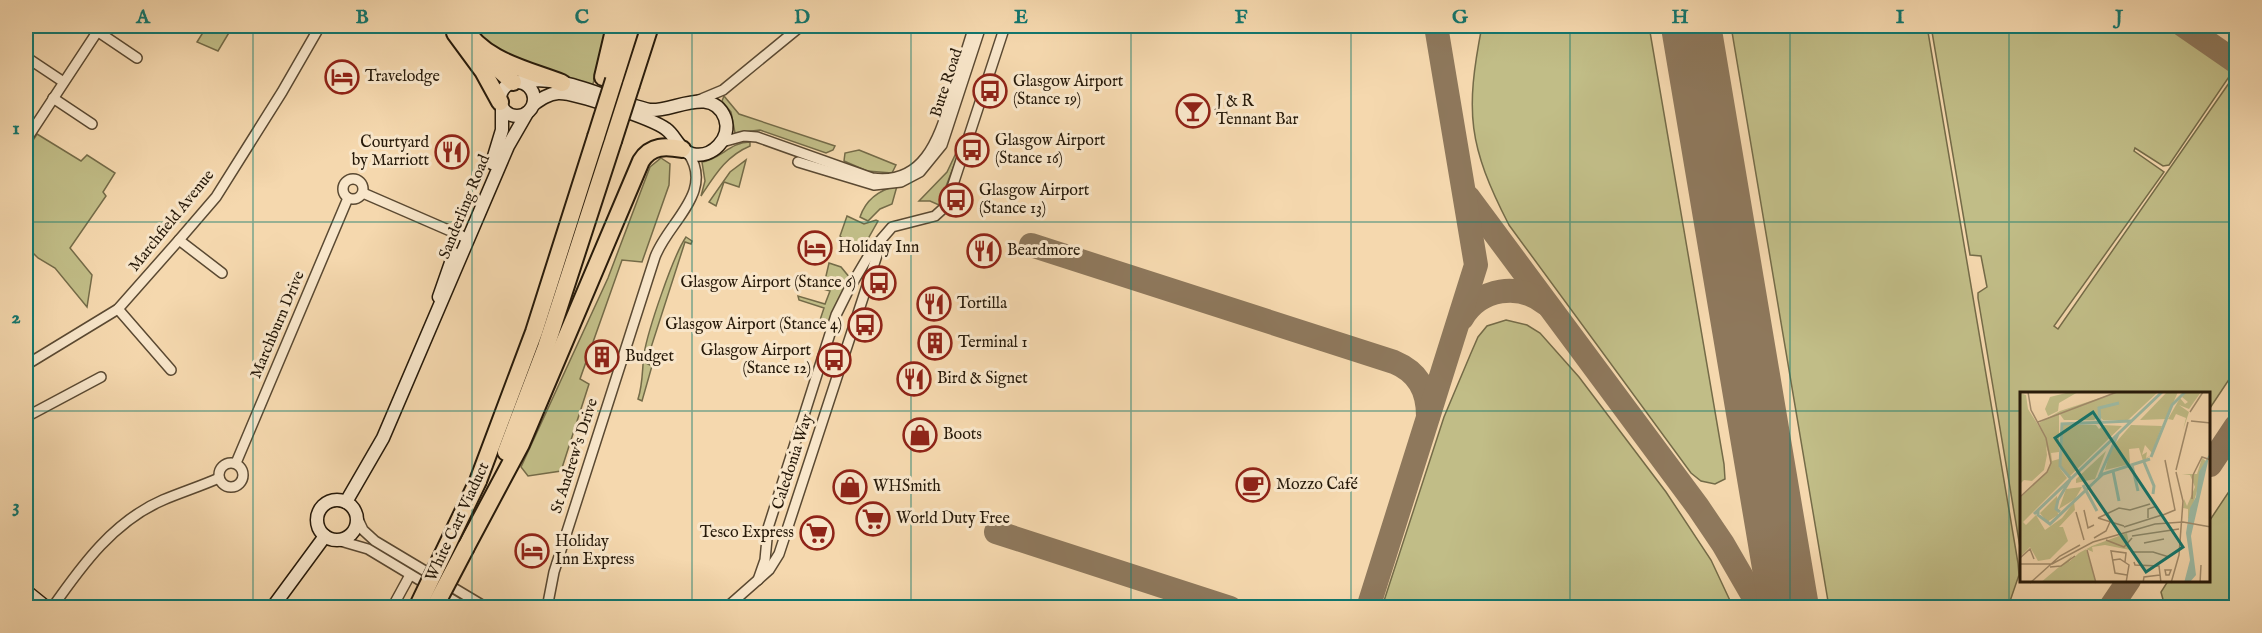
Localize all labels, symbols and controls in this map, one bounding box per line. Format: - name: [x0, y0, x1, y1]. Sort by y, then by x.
- text: A: [135, 5, 151, 30]
- text: B: [355, 5, 369, 30]
- text: C: [575, 5, 589, 30]
- text: D: [794, 5, 810, 30]
- text: E: [1014, 5, 1028, 30]
- text: F: [1235, 5, 1248, 30]
- text: G: [1452, 5, 1469, 30]
- text: H: [1671, 5, 1689, 30]
- text: I: [1896, 5, 1905, 30]
- text: J: [2112, 5, 2124, 30]
- street label: Bute Road: [926, 46, 968, 120]
- hotel icon: Travelodge: [324, 59, 360, 95]
- place label: Travelodge: [365, 67, 440, 87]
- place label: Glasgow Airport (Stance 19): [1013, 72, 1124, 110]
- bus stop icon: Glasgow Airport (Stance 19): [972, 73, 1008, 109]
- place label: J & R Tennant Bar: [1214, 92, 1299, 130]
- bar icon: J & R Tennant Bar: [1175, 93, 1211, 129]
- text: 1: [12, 116, 20, 141]
- place label: Glasgow Airport (Stance 16): [995, 131, 1106, 169]
- bus stop icon: Glasgow Airport (Stance 16): [954, 132, 990, 168]
- place label: Courtyard by Marriott: [352, 133, 430, 171]
- restaurant icon: Courtyard by Marriott: [434, 134, 470, 170]
- street label: Sanderling Road: [435, 151, 495, 262]
- street label: Marchfield Avenue: [125, 166, 219, 276]
- place label: Glasgow Airport (Stance 13): [979, 181, 1090, 219]
- bus stop icon: Glasgow Airport (Stance 13): [938, 182, 974, 218]
- hotel icon: Holiday Inn: [797, 230, 833, 266]
- restaurant icon: Beardmore: [966, 233, 1002, 269]
- place label: Holiday Inn: [838, 238, 920, 258]
- place label: Beardmore: [1007, 241, 1080, 261]
- bus stop icon: Glasgow Airport (Stance 6): [861, 265, 897, 301]
- street label: Marchburn Drive: [246, 268, 310, 382]
- place label: Glasgow Airport (Stance 6): [680, 273, 856, 293]
- restaurant icon: Tortilla: [916, 286, 952, 322]
- place label: Tortilla: [957, 294, 1007, 314]
- text: 2: [11, 305, 21, 330]
- bus stop icon: Glasgow Airport (Stance 4): [847, 307, 883, 343]
- place label: Glasgow Airport (Stance 4): [665, 315, 842, 335]
- building icon: Terminal 1: [917, 325, 953, 361]
- place label: Terminal 1: [958, 333, 1027, 353]
- building icon: Budget: [584, 339, 620, 375]
- place label: Glasgow Airport (Stance 12): [701, 341, 812, 379]
- bus stop icon: Glasgow Airport (Stance 12): [816, 342, 852, 378]
- place label: Budget: [625, 347, 674, 367]
- restaurant icon: Bird & Signet: [896, 361, 932, 397]
- place label: Bird & Signet: [937, 369, 1028, 389]
- inset map: [2020, 392, 2211, 582]
- street label: St Andrew's Drive: [547, 396, 603, 516]
- street label: Caledonia Way: [768, 412, 818, 512]
- shop icon: Boots: [902, 417, 938, 453]
- place label: Boots: [943, 425, 982, 445]
- street label: White Cart Viaduct: [422, 459, 495, 585]
- cafe icon: Mozzo Café: [1235, 467, 1271, 503]
- shop icon: WHSmith: [832, 469, 868, 505]
- place label: Mozzo Café: [1276, 475, 1358, 495]
- place label: WHSmith: [873, 477, 941, 497]
- text: 3: [12, 494, 20, 519]
- supermarket icon: World Duty Free: [855, 501, 891, 537]
- place label: World Duty Free: [896, 509, 1010, 529]
- supermarket icon: Tesco Express: [799, 515, 835, 551]
- place label: Tesco Express: [700, 523, 794, 543]
- place label: Holiday Inn Express: [555, 532, 635, 570]
- hotel icon: Holiday Inn Express: [514, 533, 550, 569]

